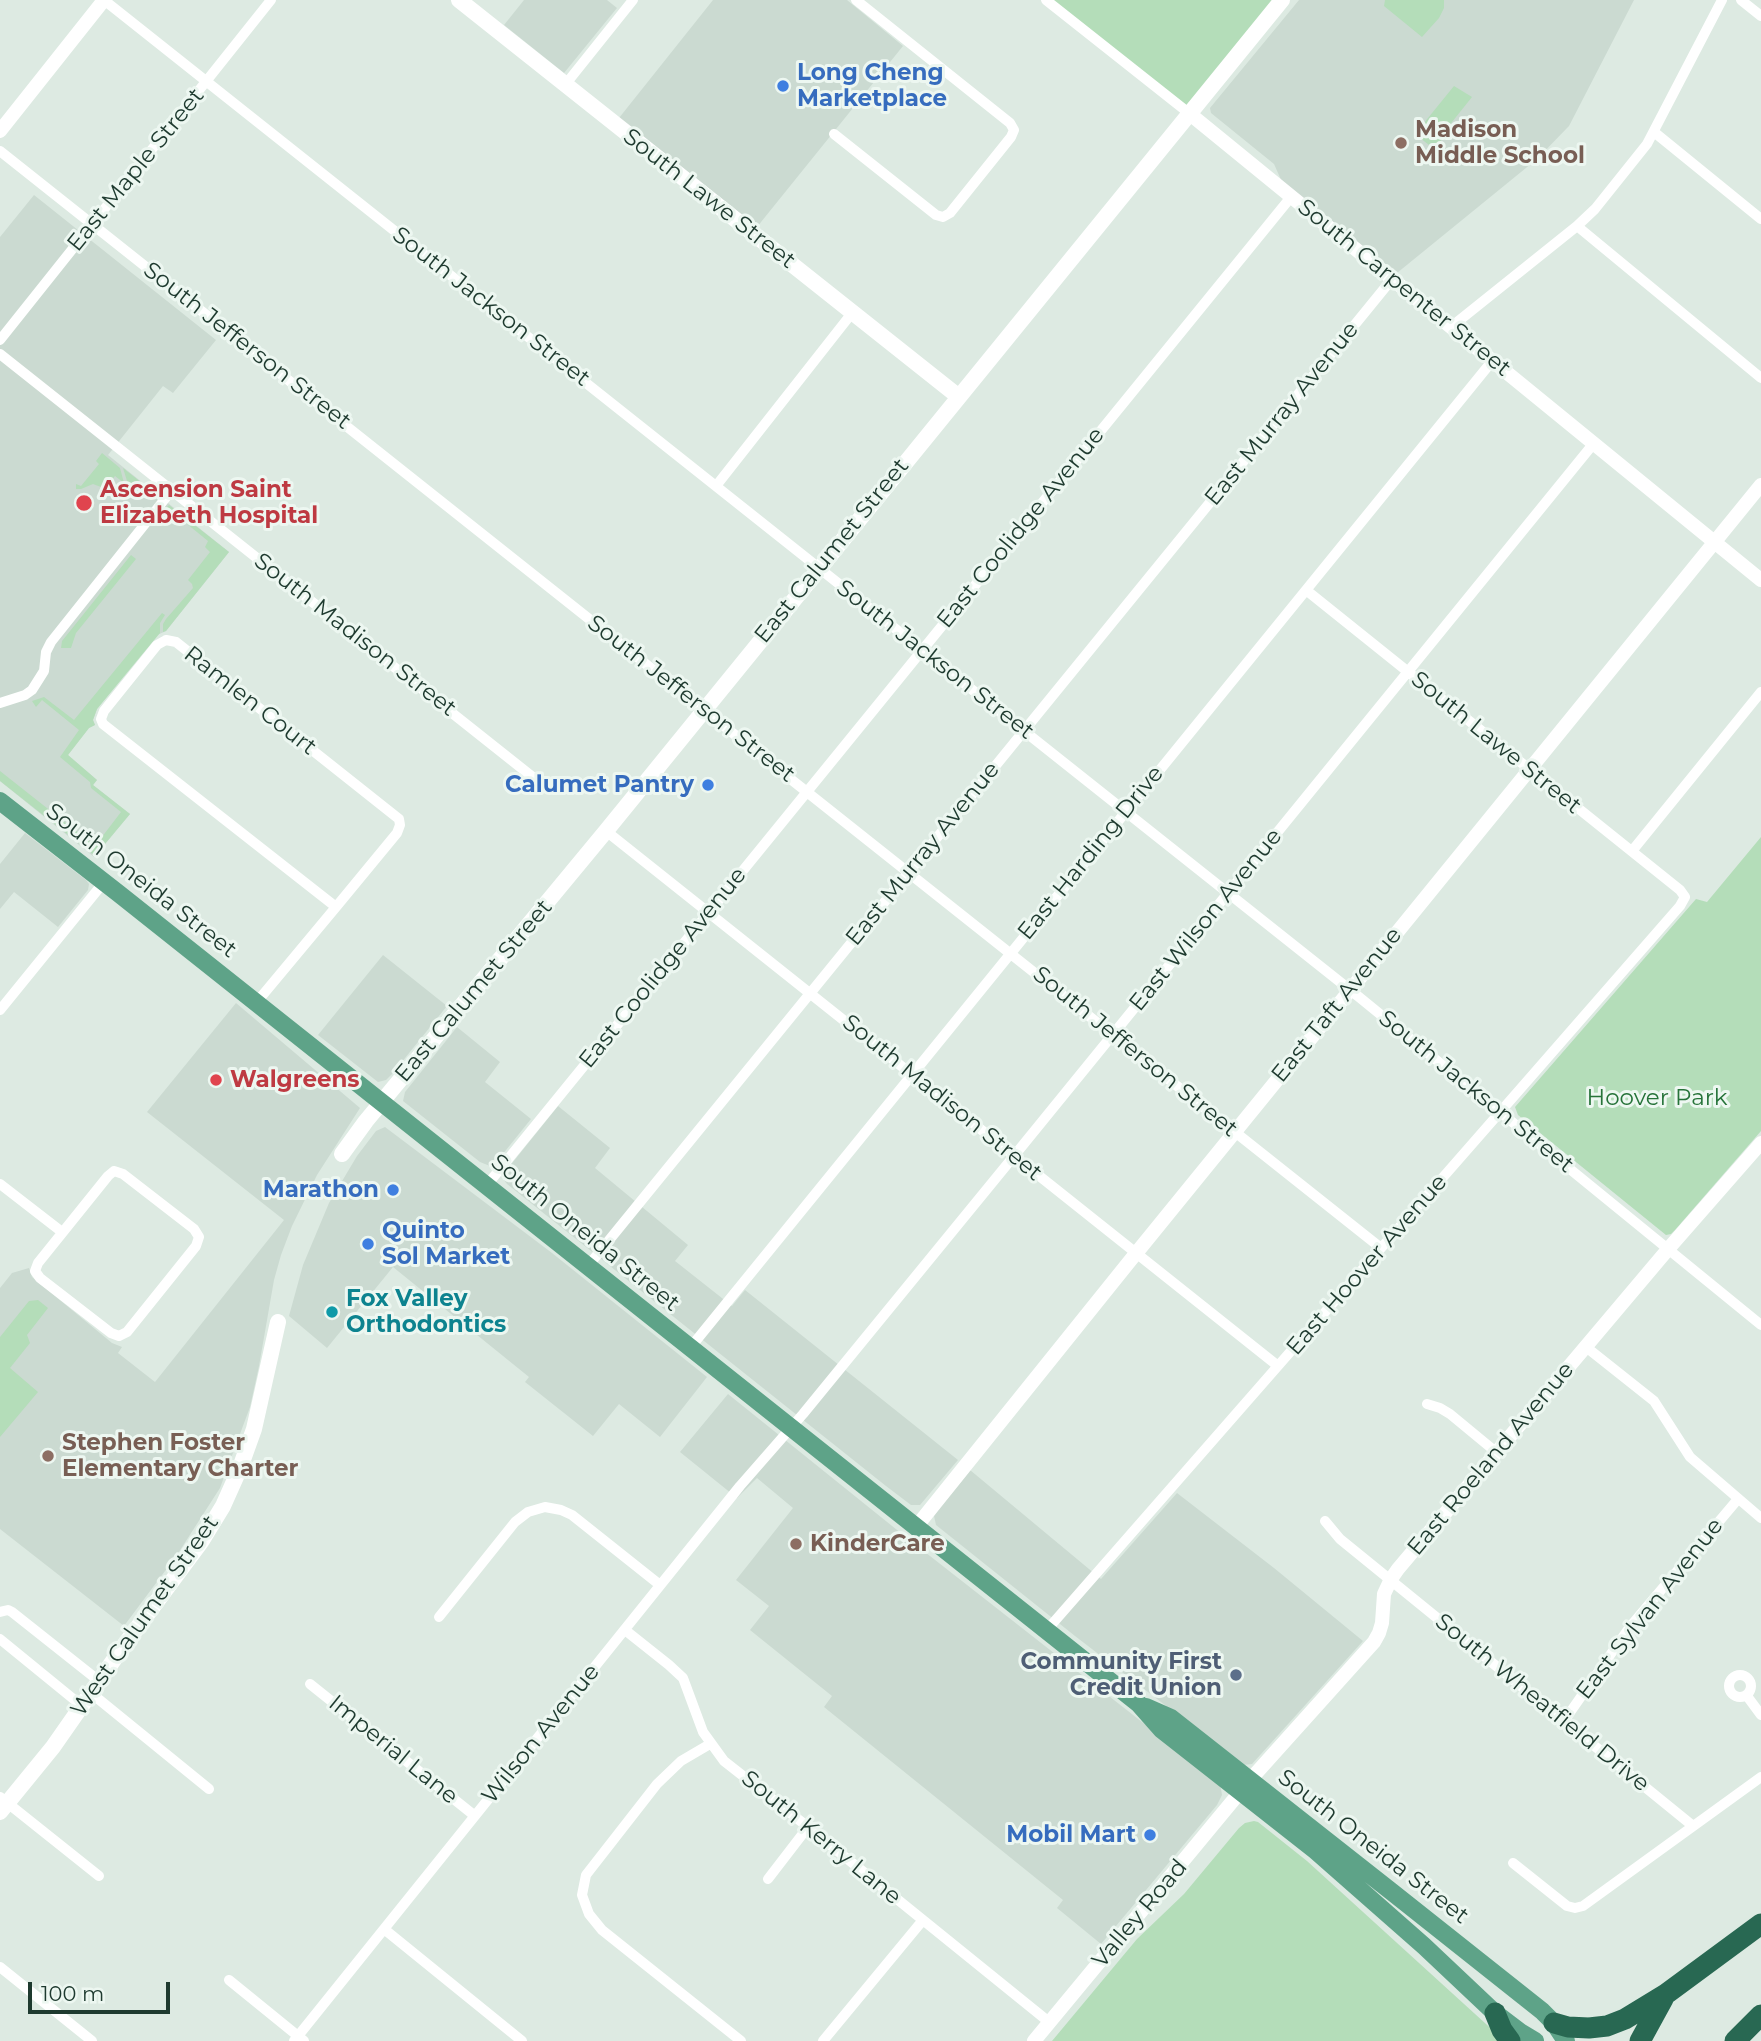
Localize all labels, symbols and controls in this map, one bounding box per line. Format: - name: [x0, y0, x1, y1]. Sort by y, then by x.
- place label: Long Cheng Marketplace: [797, 59, 947, 113]
- marker: Long Cheng Marketplace: [775, 78, 791, 94]
- street label: East Maple Street: [62, 83, 210, 257]
- place label: Madison Middle School: [1415, 116, 1585, 170]
- street label: South Lawe Street: [617, 123, 801, 275]
- marker: Madison Middle School: [1393, 135, 1409, 151]
- street label: South Carpenter Street: [1292, 193, 1516, 383]
- street label: South Jackson Street: [387, 221, 595, 393]
- street label: South Jefferson Street: [138, 256, 356, 436]
- street label: East Murray Avenue: [1199, 317, 1365, 511]
- street label: East Coolidge Avenue: [931, 422, 1111, 634]
- street label: East Calumet Street: [749, 453, 915, 649]
- place label: Ascension Saint Elizabeth Hospital: [100, 476, 318, 530]
- marker: Ascension Saint Elizabeth Hospital: [74, 493, 94, 513]
- street label: South Madison Street: [248, 547, 462, 723]
- street label: South Jackson Street: [831, 574, 1039, 746]
- street label: South Jefferson Street: [582, 609, 800, 789]
- street label: Ramlen Court: [178, 641, 322, 761]
- street label: South Lawe Street: [1405, 666, 1587, 820]
- street label: East Murray Avenue: [840, 757, 1006, 951]
- street label: East Harding Drive: [1012, 760, 1170, 946]
- place label: Calumet Pantry: [505, 771, 694, 799]
- marker: Calumet Pantry: [700, 777, 716, 793]
- street label: South Oneida Street: [40, 798, 242, 964]
- street label: East Wilson Avenue: [1124, 823, 1288, 1017]
- street label: East Coolidge Avenue: [573, 862, 753, 1074]
- street label: East Calumet Street: [390, 894, 558, 1088]
- street label: East Taft Avenue: [1266, 922, 1408, 1088]
- street label: South Jefferson Street: [1027, 961, 1243, 1143]
- street label: South Jackson Street: [1373, 1005, 1579, 1179]
- street label: South Madison Street: [837, 1009, 1047, 1187]
- place label: Walgreens: [230, 1066, 360, 1094]
- marker: Walgreens: [208, 1072, 224, 1088]
- park label: Hoover Park: [1587, 1084, 1727, 1112]
- street label: South Oneida Street: [485, 1148, 685, 1318]
- street label: East Hoover Avenue: [1281, 1169, 1453, 1361]
- place label: Marathon: [263, 1176, 379, 1204]
- marker: Marathon: [385, 1182, 401, 1198]
- place label: Quinto Sol Market: [382, 1217, 510, 1271]
- marker: Quinto Sol Market: [360, 1236, 376, 1252]
- place label: Fox Valley Orthodontics: [346, 1285, 506, 1339]
- marker: Fox Valley Orthodontics: [324, 1304, 340, 1320]
- street label: East Roeland Avenue: [1402, 1357, 1580, 1561]
- place label: Stephen Foster Elementary Charter: [62, 1429, 298, 1483]
- marker: Stephen Foster Elementary Charter: [40, 1448, 56, 1464]
- street label: West Calumet Street: [65, 1510, 225, 1722]
- street label: East Sylvan Avenue: [1571, 1513, 1729, 1705]
- place label: KinderCare: [810, 1530, 945, 1558]
- marker: KinderCare: [788, 1536, 804, 1552]
- street label: South Wheatfield Drive: [1429, 1608, 1655, 1798]
- place label: Community First Credit Union: [1020, 1648, 1222, 1702]
- street label: Wilson Avenue: [476, 1659, 606, 1809]
- marker: Community First Credit Union: [1228, 1667, 1244, 1683]
- street label: Imperial Lane: [323, 1689, 463, 1811]
- street label: South Oneida Street: [1272, 1764, 1474, 1930]
- street label: South Kerry Lane: [735, 1765, 907, 1911]
- place label: Mobil Mart: [1006, 1821, 1136, 1849]
- marker: Mobil Mart: [1142, 1827, 1158, 1843]
- street label: Valley Road: [1087, 1854, 1193, 1974]
- scale bar: [32, 1968, 173, 2012]
- text: 100 m: [41, 1981, 104, 2006]

